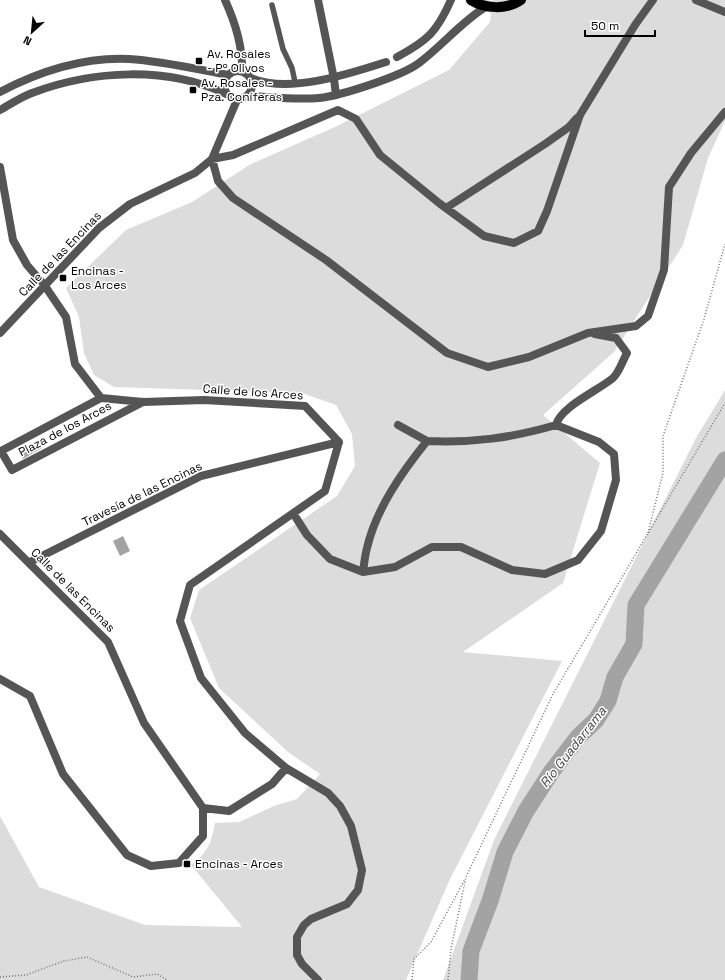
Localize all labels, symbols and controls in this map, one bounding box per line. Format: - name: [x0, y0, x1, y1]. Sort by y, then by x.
- north arrow: [12, 12, 52, 52]
- scale bar: [585, 12, 655, 38]
- text: 50 m: [591, 18, 619, 34]
- text: N: [21, 33, 34, 49]
- place label: Av. Rosales - Pº Olivos: [207, 46, 271, 76]
- marker: Av. Rosales - Pº Olivos: [194, 56, 204, 66]
- place label: Av. Rosales - Pza. Coníferas: [201, 75, 282, 105]
- marker: Av. Rosales - Pza. Coníferas: [188, 85, 198, 95]
- street label: Calle de las Encinas: [15, 208, 105, 300]
- place label: Encinas - Los Arces: [71, 263, 127, 293]
- marker: Encinas - Los Arces: [58, 273, 68, 283]
- street label: Calle de los Arces: [202, 381, 304, 403]
- street label: Plaza de los Arces: [16, 398, 114, 460]
- street label: Travesía de las Encinas: [79, 458, 205, 530]
- street label: Calle de las Encinas: [28, 545, 118, 635]
- water label: Río Guadarrama: [536, 703, 610, 791]
- place label: Encinas - Arces: [195, 856, 283, 872]
- marker: Encinas - Arces: [182, 859, 192, 869]

